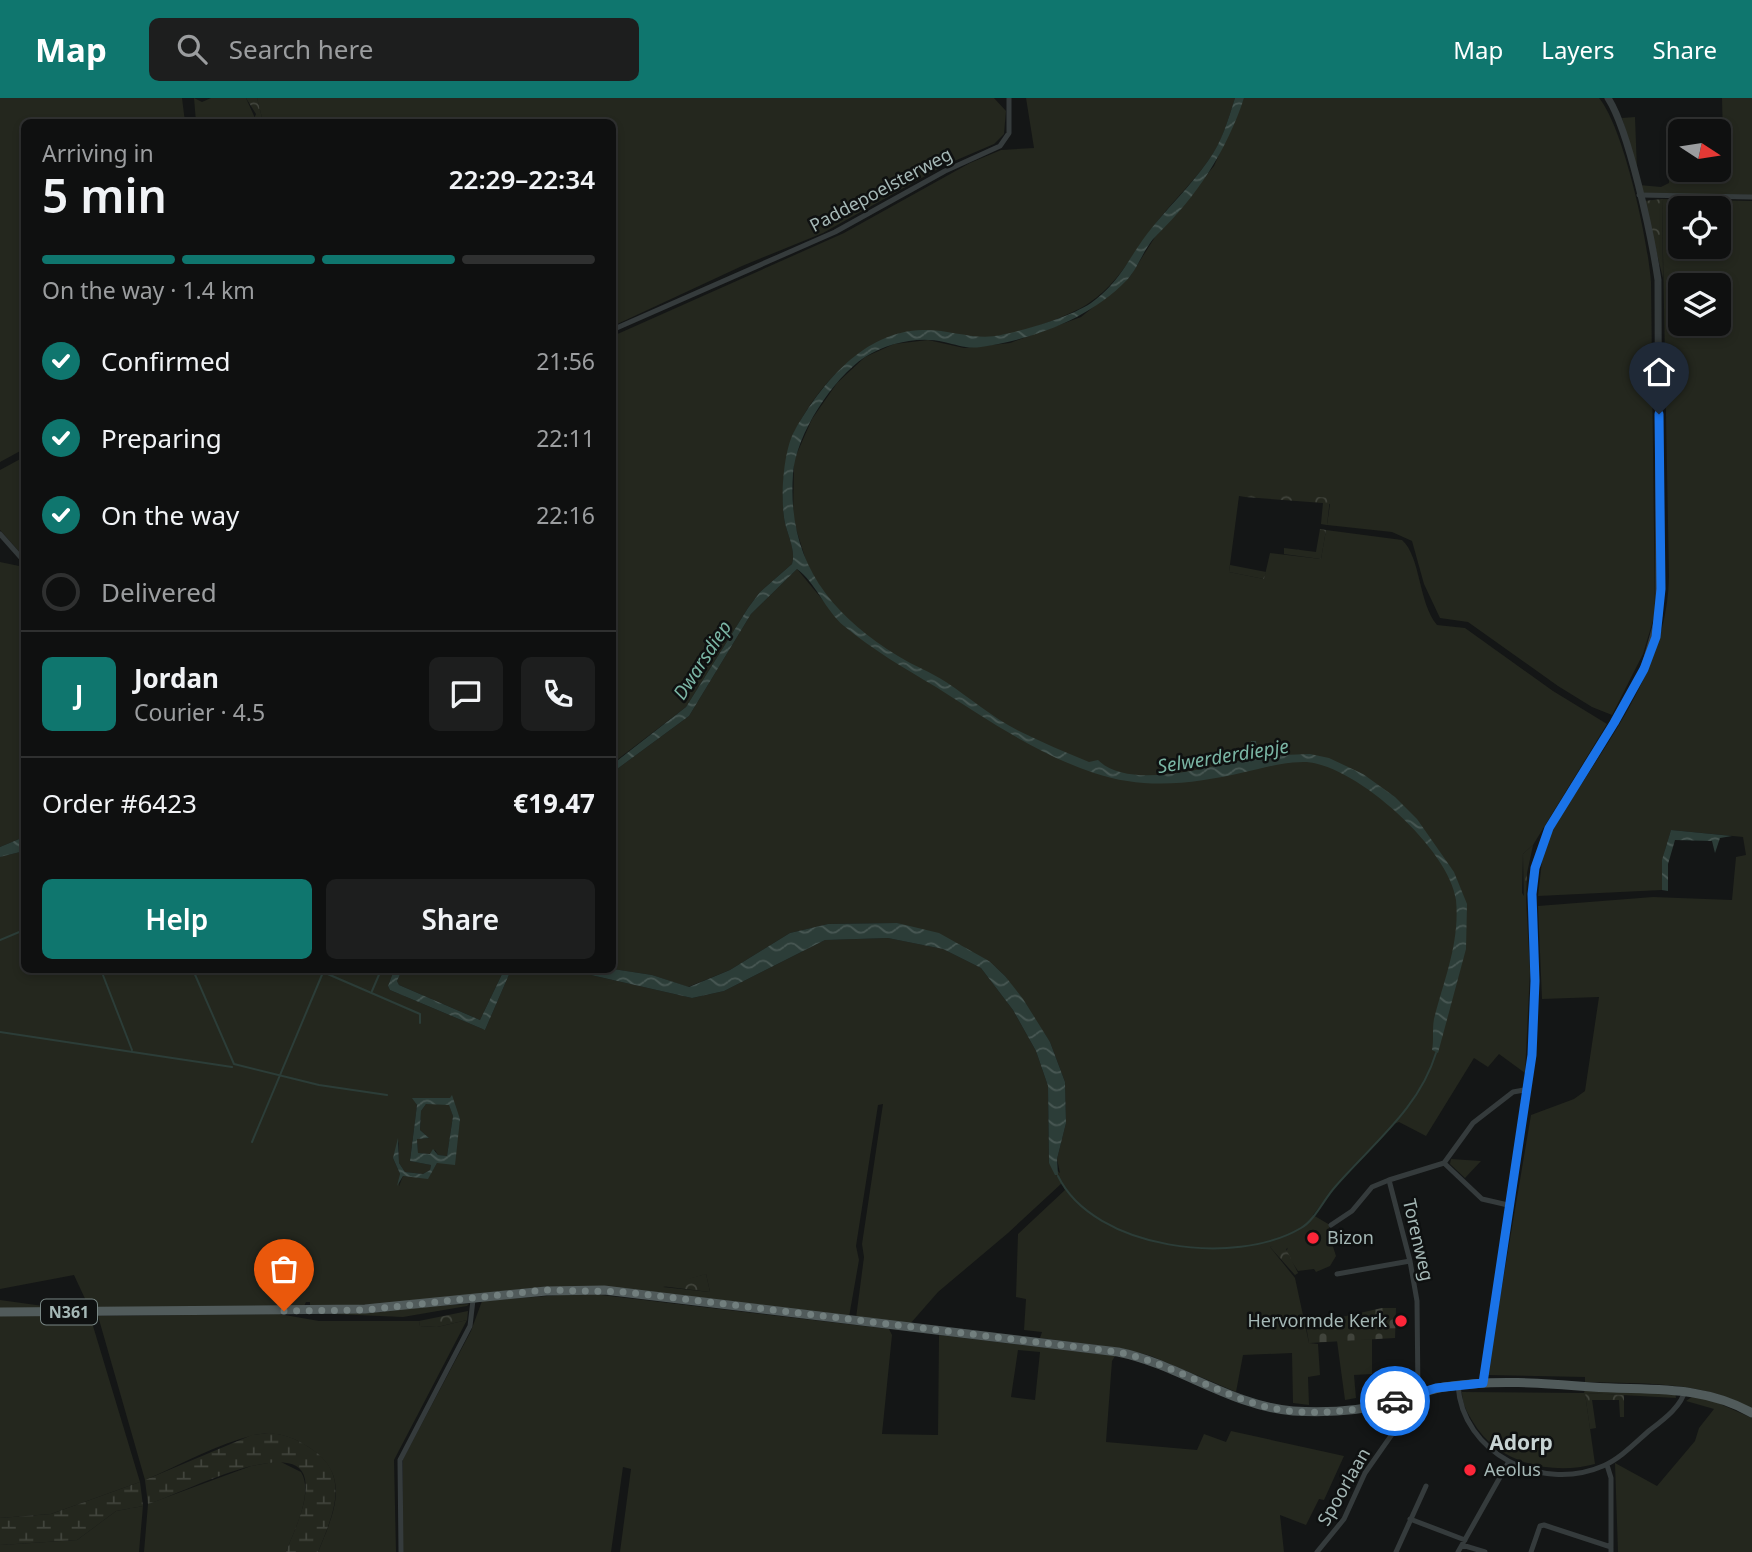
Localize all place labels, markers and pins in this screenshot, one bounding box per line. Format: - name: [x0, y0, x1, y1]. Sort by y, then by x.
- pin: [1629, 342, 1689, 414]
- place label: Bizon: [1327, 1225, 1374, 1249]
- marker: Bizon: [1305, 1230, 1321, 1246]
- pin: [254, 1239, 314, 1311]
- place label: Hervormde Kerk: [1248, 1308, 1387, 1332]
- marker: Hervormde Kerk: [1393, 1313, 1409, 1329]
- place label: Aeolus: [1484, 1457, 1541, 1481]
- marker: Aeolus: [1462, 1462, 1478, 1478]

